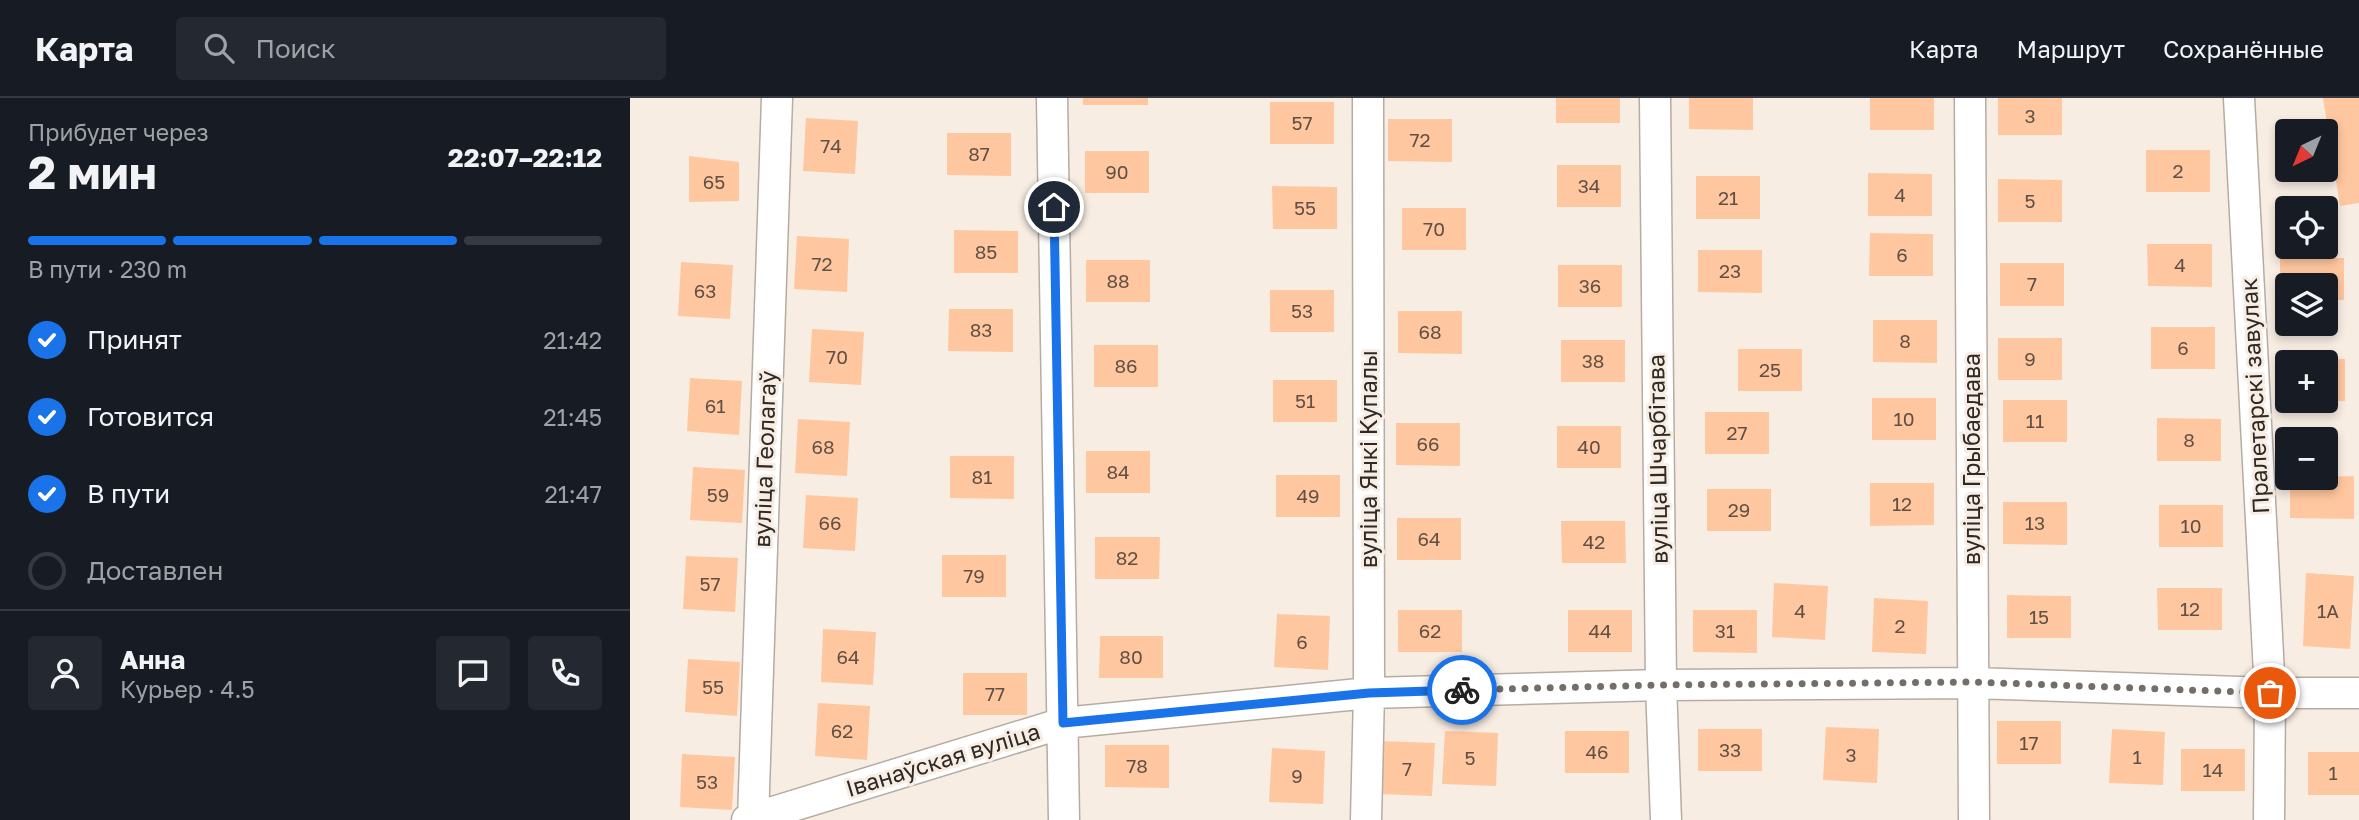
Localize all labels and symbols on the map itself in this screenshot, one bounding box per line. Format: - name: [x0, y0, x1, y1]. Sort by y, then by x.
- house number: 3: [2024, 104, 2036, 127]
- house number: 57: [1291, 111, 1313, 134]
- north arrow: [2275, 119, 2338, 182]
- house number: 72: [1409, 128, 1431, 151]
- house number: 74: [820, 134, 842, 157]
- house number: 87: [968, 142, 990, 165]
- house number: 2: [2172, 159, 2184, 182]
- house number: 90: [1105, 160, 1129, 183]
- house number: 65: [703, 170, 725, 193]
- house number: 34: [1578, 174, 1600, 197]
- pin: [1024, 177, 1084, 237]
- house number: 4: [1894, 183, 1906, 206]
- house number: 21: [1718, 186, 1738, 209]
- house number: 5: [2024, 189, 2036, 212]
- house number: 55: [1294, 196, 1316, 219]
- house number: 70: [1423, 217, 1445, 240]
- house number: 85: [975, 240, 997, 263]
- house number: 6: [1896, 243, 1908, 266]
- house number: 72: [811, 252, 833, 275]
- house number: 4: [2174, 253, 2186, 276]
- house number: 23: [1719, 259, 1741, 282]
- house number: 88: [1106, 269, 1130, 292]
- house number: 7: [2027, 272, 2037, 295]
- house number: 36: [1579, 274, 1601, 297]
- street label: Пралетарскі завулак: [2234, 277, 2274, 515]
- house number: 63: [694, 279, 716, 302]
- house number: 53: [1291, 299, 1313, 322]
- house number: 83: [970, 318, 992, 341]
- house number: 68: [1418, 320, 1442, 343]
- house number: 8: [1899, 329, 1911, 352]
- house number: 6: [2177, 336, 2189, 359]
- house number: 70: [826, 345, 848, 368]
- house number: 9: [2024, 347, 2036, 370]
- house number: 38: [1582, 349, 1604, 372]
- street label: вуліца Янкі Купалы: [1354, 350, 1382, 568]
- street label: вуліца Грыбаедава: [1957, 353, 1985, 565]
- house number: 86: [1114, 354, 1138, 377]
- street label: вуліца Шчарбітава: [1641, 354, 1673, 564]
- house number: 25: [1759, 358, 1781, 381]
- street label: вуліца Геолагаў: [747, 370, 781, 548]
- house number: 51: [1295, 389, 1315, 412]
- house number: 61: [705, 394, 725, 417]
- house number: 10: [1894, 407, 1915, 430]
- house number: 11: [2026, 409, 2044, 432]
- house number: 27: [1726, 421, 1748, 444]
- house number: 8: [2183, 428, 2195, 451]
- house number: 66: [1417, 432, 1440, 455]
- house number: 68: [811, 435, 835, 458]
- house number: 40: [1577, 435, 1601, 458]
- house number: 84: [1106, 460, 1130, 483]
- house number: 81: [972, 465, 992, 488]
- house number: 59: [707, 483, 729, 506]
- house number: 49: [1296, 484, 1320, 507]
- house number: 12: [1892, 492, 1912, 515]
- house number: 29: [1728, 498, 1750, 521]
- house number: 66: [819, 511, 842, 534]
- house number: 13: [2025, 511, 2045, 534]
- house number: 10: [2181, 514, 2202, 537]
- house number: 64: [1417, 527, 1441, 550]
- house number: 42: [1583, 530, 1605, 553]
- house number: 82: [1116, 546, 1138, 569]
- house number: 79: [963, 564, 985, 587]
- house number: 57: [699, 572, 721, 595]
- house number: 12: [2180, 597, 2200, 620]
- house number: 4: [1794, 599, 1806, 622]
- house number: 1А: [2317, 599, 2339, 622]
- house number: 15: [2029, 605, 2049, 628]
- house number: 2: [1894, 614, 1906, 637]
- house number: 62: [1419, 619, 1441, 642]
- house number: 44: [1588, 619, 1612, 642]
- house number: 31: [1715, 619, 1735, 642]
- house number: 6: [1296, 630, 1308, 653]
- house number: 64: [836, 645, 860, 668]
- house number: 80: [1119, 645, 1143, 668]
- courier: [1427, 655, 1497, 725]
- pin: [2240, 663, 2300, 723]
- house number: 55: [702, 675, 724, 698]
- house number: 77: [985, 682, 1005, 705]
- street label: Іванаўская вуліца: [842, 716, 1043, 802]
- house number: 62: [831, 719, 853, 742]
- house number: 17: [2019, 731, 2039, 754]
- house number: 33: [1719, 738, 1741, 761]
- house number: 46: [1585, 740, 1609, 763]
- house number: 3: [1845, 743, 1857, 766]
- house number: 1: [2132, 745, 2142, 768]
- house number: 5: [1464, 746, 1476, 769]
- house number: 78: [1126, 754, 1148, 777]
- house number: 7: [1402, 757, 1412, 780]
- house number: 14: [2203, 758, 2223, 781]
- house number: 1: [2328, 761, 2338, 784]
- house number: 9: [1291, 764, 1303, 787]
- house number: 53: [696, 770, 718, 793]

